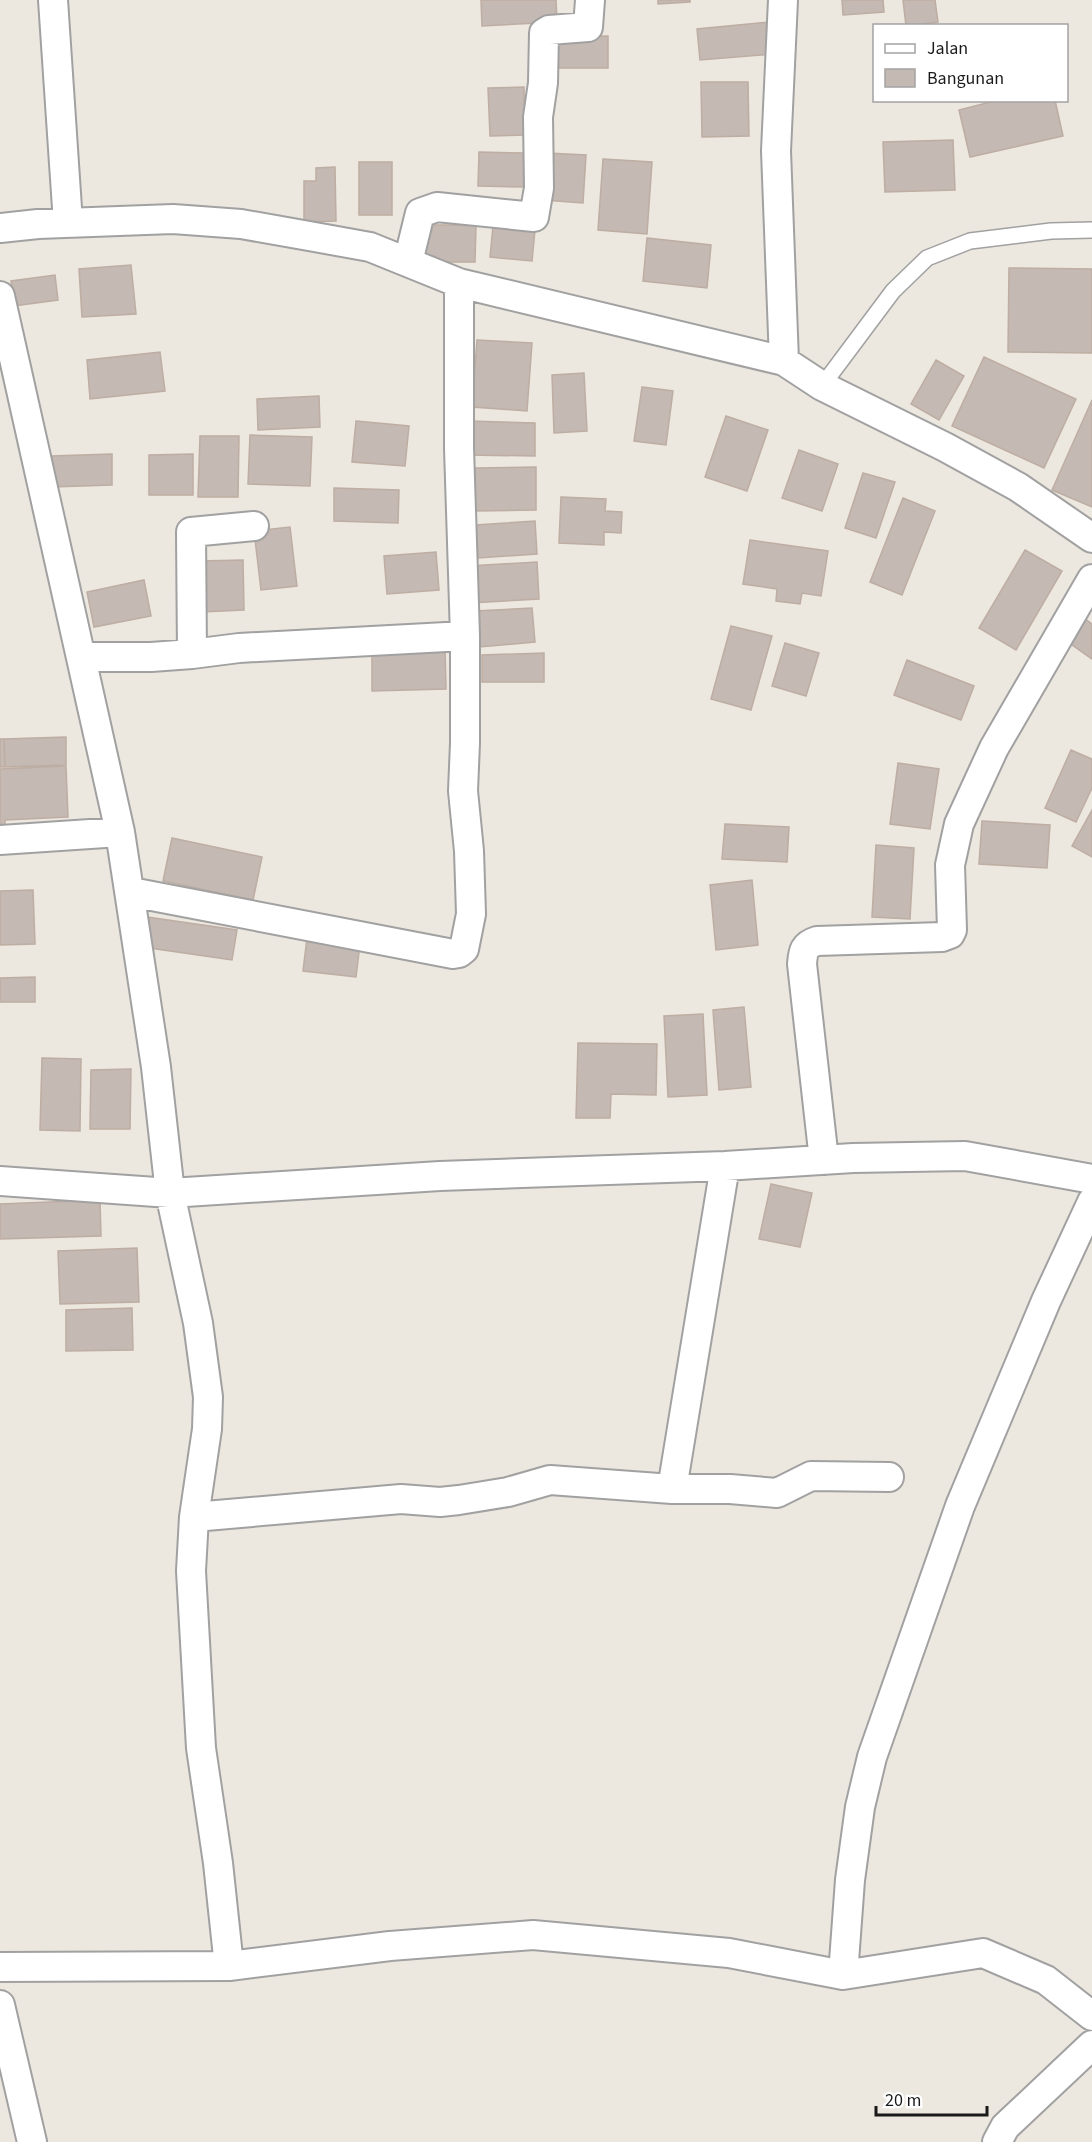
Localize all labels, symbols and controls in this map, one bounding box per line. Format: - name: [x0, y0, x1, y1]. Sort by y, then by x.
- legend: [873, 24, 1068, 102]
- text: Jalan: [927, 36, 968, 61]
- text: Bangunan: [927, 66, 1004, 91]
- scale bar: [876, 2079, 987, 2117]
- text: 20 m: [885, 2088, 921, 2113]

